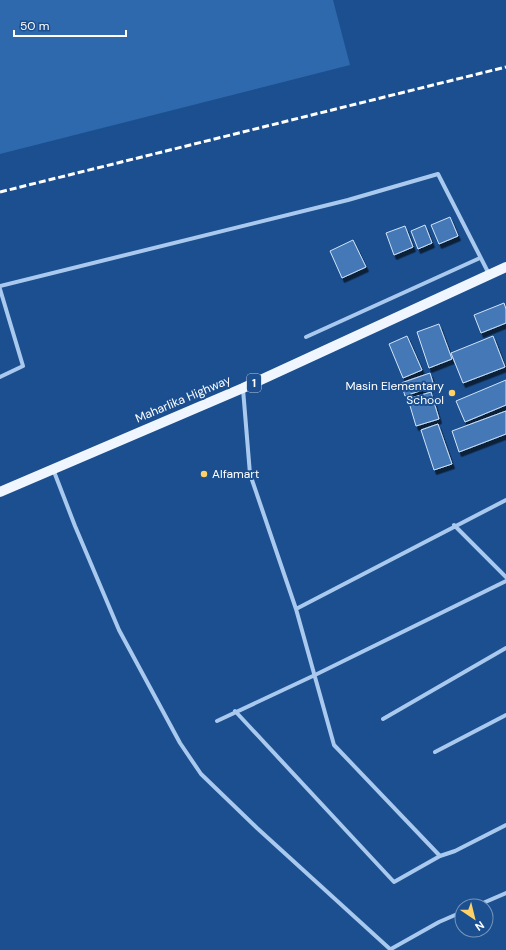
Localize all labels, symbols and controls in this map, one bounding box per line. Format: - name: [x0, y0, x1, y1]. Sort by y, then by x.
- scale bar: [14, 12, 126, 38]
- text: 50 m: [20, 18, 49, 34]
- street label: Maharlika Highway: [133, 372, 234, 426]
- road number: 1: [247, 374, 261, 392]
- place label: Masin Elementary School: [345, 378, 444, 408]
- marker: Masin Elementary School: [447, 388, 457, 398]
- place label: Alfamart: [212, 466, 260, 482]
- marker: Alfamart: [199, 469, 209, 479]
- north arrow: [454, 898, 494, 938]
- text: N: [472, 918, 487, 934]

